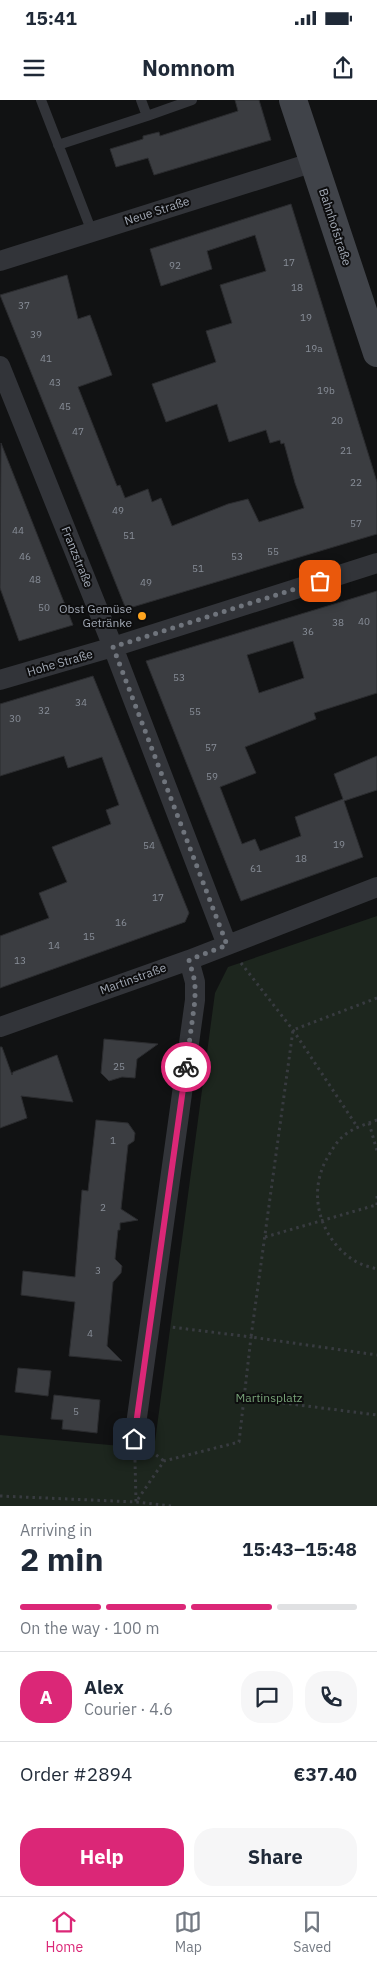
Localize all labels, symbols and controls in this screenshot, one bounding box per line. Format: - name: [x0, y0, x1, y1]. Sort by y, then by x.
- text: 15:41: [25, 6, 77, 30]
- text: Nomnom: [142, 53, 235, 82]
- icon: menu: [20, 54, 48, 82]
- icon: share: [329, 54, 357, 82]
- street label: Bahnhofstraße: [316, 186, 355, 268]
- street label: Neue Straße: [122, 193, 192, 228]
- house number: 17: [283, 256, 295, 269]
- house number: 92: [169, 259, 181, 272]
- house number: 18: [291, 281, 303, 294]
- house number: 37: [18, 299, 30, 312]
- house number: 19: [300, 311, 312, 324]
- house number: 39: [30, 328, 42, 341]
- house number: 19a: [305, 342, 323, 355]
- house number: 41: [40, 352, 52, 365]
- house number: 43: [49, 376, 61, 389]
- house number: 19b: [317, 384, 335, 397]
- house number: 45: [59, 400, 71, 413]
- house number: 20: [331, 414, 343, 427]
- house number: 47: [72, 425, 84, 438]
- house number: 21: [340, 444, 352, 457]
- house number: 22: [350, 476, 362, 489]
- house number: 49: [112, 504, 124, 517]
- house number: 57: [350, 517, 362, 530]
- house number: 44: [12, 524, 24, 537]
- street label: Franzstraße: [58, 524, 97, 590]
- house number: 51: [123, 529, 135, 542]
- house number: 55: [267, 545, 279, 558]
- house number: 46: [19, 550, 31, 563]
- house number: 53: [231, 550, 243, 563]
- pin: [299, 560, 341, 602]
- house number: 51: [192, 562, 204, 575]
- icon: bag: [306, 567, 334, 595]
- house number: 48: [29, 573, 41, 586]
- house number: 49: [140, 576, 152, 589]
- house number: 50: [38, 601, 50, 614]
- place label: Obst Gemüse Getränke: [59, 601, 132, 630]
- marker: Obst Gemüse Getränke: [136, 610, 148, 622]
- house number: 40: [358, 615, 370, 628]
- house number: 38: [332, 616, 344, 629]
- house number: 36: [302, 625, 314, 638]
- street label: Hohe Straße: [25, 646, 95, 679]
- house number: 53: [173, 671, 185, 684]
- house number: 34: [75, 696, 87, 709]
- house number: 32: [38, 704, 50, 717]
- house number: 55: [189, 705, 201, 718]
- house number: 30: [9, 712, 21, 725]
- house number: 57: [205, 741, 217, 754]
- house number: 59: [206, 770, 218, 783]
- house number: 19: [333, 838, 345, 851]
- house number: 54: [143, 839, 155, 852]
- house number: 18: [295, 852, 307, 865]
- house number: 61: [250, 862, 262, 875]
- house number: 17: [152, 891, 164, 904]
- house number: 16: [115, 916, 127, 929]
- house number: 15: [83, 930, 95, 943]
- house number: 14: [48, 939, 60, 952]
- house number: 13: [14, 954, 26, 967]
- street label: Martinstraße: [98, 959, 168, 997]
- courier: [161, 1042, 211, 1092]
- icon: bike: [172, 1053, 200, 1081]
- house number: 25: [113, 1060, 125, 1073]
- house number: 1: [110, 1134, 116, 1147]
- house number: 2: [100, 1201, 106, 1214]
- house number: 3: [95, 1264, 101, 1277]
- house number: 4: [87, 1327, 93, 1340]
- park label: Martinsplatz: [236, 1390, 303, 1405]
- house number: 5: [73, 1405, 79, 1418]
- pin: [113, 1418, 155, 1460]
- icon: home: [120, 1425, 148, 1453]
- text: Arriving in: [20, 1520, 92, 1540]
- text: 15:43–15:48: [242, 1537, 357, 1561]
- text: 2 min: [20, 1538, 104, 1580]
- text: On the way · 100 m: [20, 1618, 159, 1638]
- button: chat: [241, 1671, 293, 1723]
- button: phone: [305, 1671, 357, 1723]
- text: Alex: [84, 1675, 124, 1699]
- text: A: [39, 1685, 53, 1709]
- text: Courier · 4.6: [84, 1699, 173, 1719]
- text: Order #2894: [20, 1762, 132, 1786]
- text: €37.40: [294, 1762, 357, 1786]
- button: Help: [20, 1828, 184, 1886]
- button: Share: [194, 1828, 357, 1886]
- tab: Home: [46, 1908, 83, 1956]
- tab: Map: [174, 1908, 202, 1956]
- tab: Saved: [293, 1908, 331, 1956]

